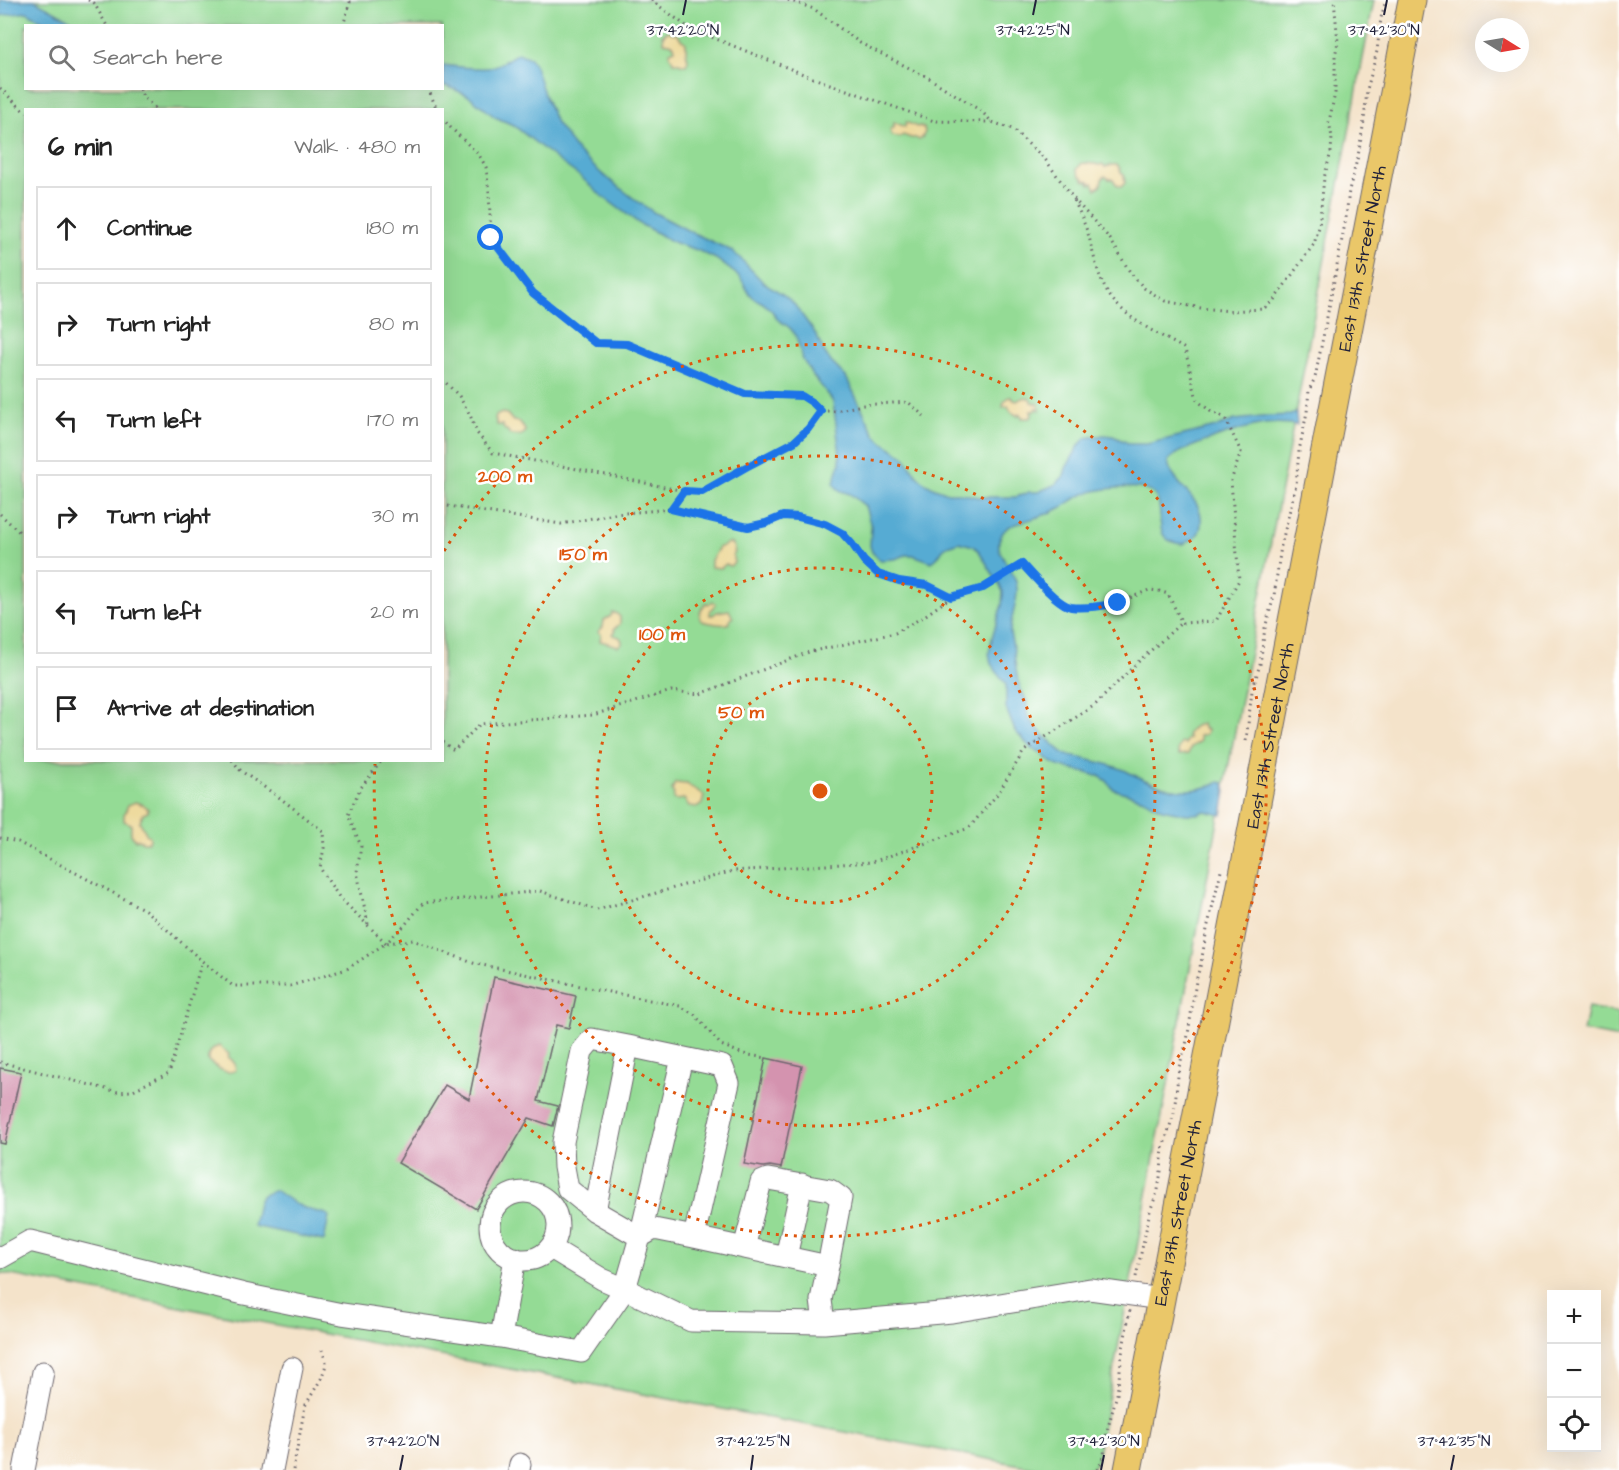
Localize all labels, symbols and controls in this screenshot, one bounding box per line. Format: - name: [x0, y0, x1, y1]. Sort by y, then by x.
- north arrow: [1475, 18, 1529, 72]
- text: 37°42'20"N: [647, 20, 719, 41]
- text: 37°42'25"N: [996, 20, 1070, 41]
- text: 37°42'30"N: [1348, 20, 1420, 41]
- search box: [24, 24, 444, 90]
- icon: search: [45, 41, 78, 74]
- text: Search here: [93, 42, 223, 73]
- text: 6 min: [48, 129, 112, 165]
- text: Walk · 480 m: [294, 133, 420, 161]
- street label: East 13th Street North: [1332, 163, 1393, 353]
- icon: ahead: [50, 212, 83, 245]
- text: Continue: [107, 213, 192, 244]
- text: 180 m: [366, 214, 418, 242]
- route start: [477, 224, 503, 250]
- icon: right: [50, 308, 83, 341]
- text: Turn right: [107, 309, 210, 340]
- text: 80 m: [369, 310, 418, 338]
- icon: left: [50, 404, 83, 437]
- text: Turn left: [107, 405, 201, 436]
- text: 170 m: [367, 406, 418, 434]
- text: 200 m: [477, 464, 533, 489]
- icon: right: [50, 500, 83, 533]
- text: Turn right: [107, 501, 210, 532]
- text: 30 m: [372, 502, 418, 530]
- text: 150 m: [559, 542, 608, 567]
- route end: [1104, 589, 1130, 615]
- icon: left: [50, 596, 83, 629]
- text: Turn left: [107, 597, 201, 628]
- text: 20 m: [370, 598, 418, 626]
- text: 100 m: [639, 622, 686, 647]
- street label: East 13th Street North: [1240, 641, 1301, 831]
- icon: arrive: [50, 692, 83, 725]
- text: Arrive at destination: [107, 693, 314, 724]
- text: 50 m: [718, 700, 765, 725]
- centre of rings: [810, 781, 830, 801]
- street label: East 13th Street North: [1148, 1118, 1208, 1308]
- map controls: [1547, 1290, 1601, 1452]
- button: +: [1547, 1290, 1601, 1344]
- button: −: [1547, 1344, 1601, 1398]
- button: locate: [1547, 1398, 1601, 1452]
- text: 37°42'20"N: [367, 1431, 439, 1452]
- text: 37°42'25"N: [716, 1431, 790, 1452]
- text: 37°42'30"N: [1068, 1431, 1140, 1452]
- text: 37°42'35"N: [1418, 1431, 1490, 1452]

